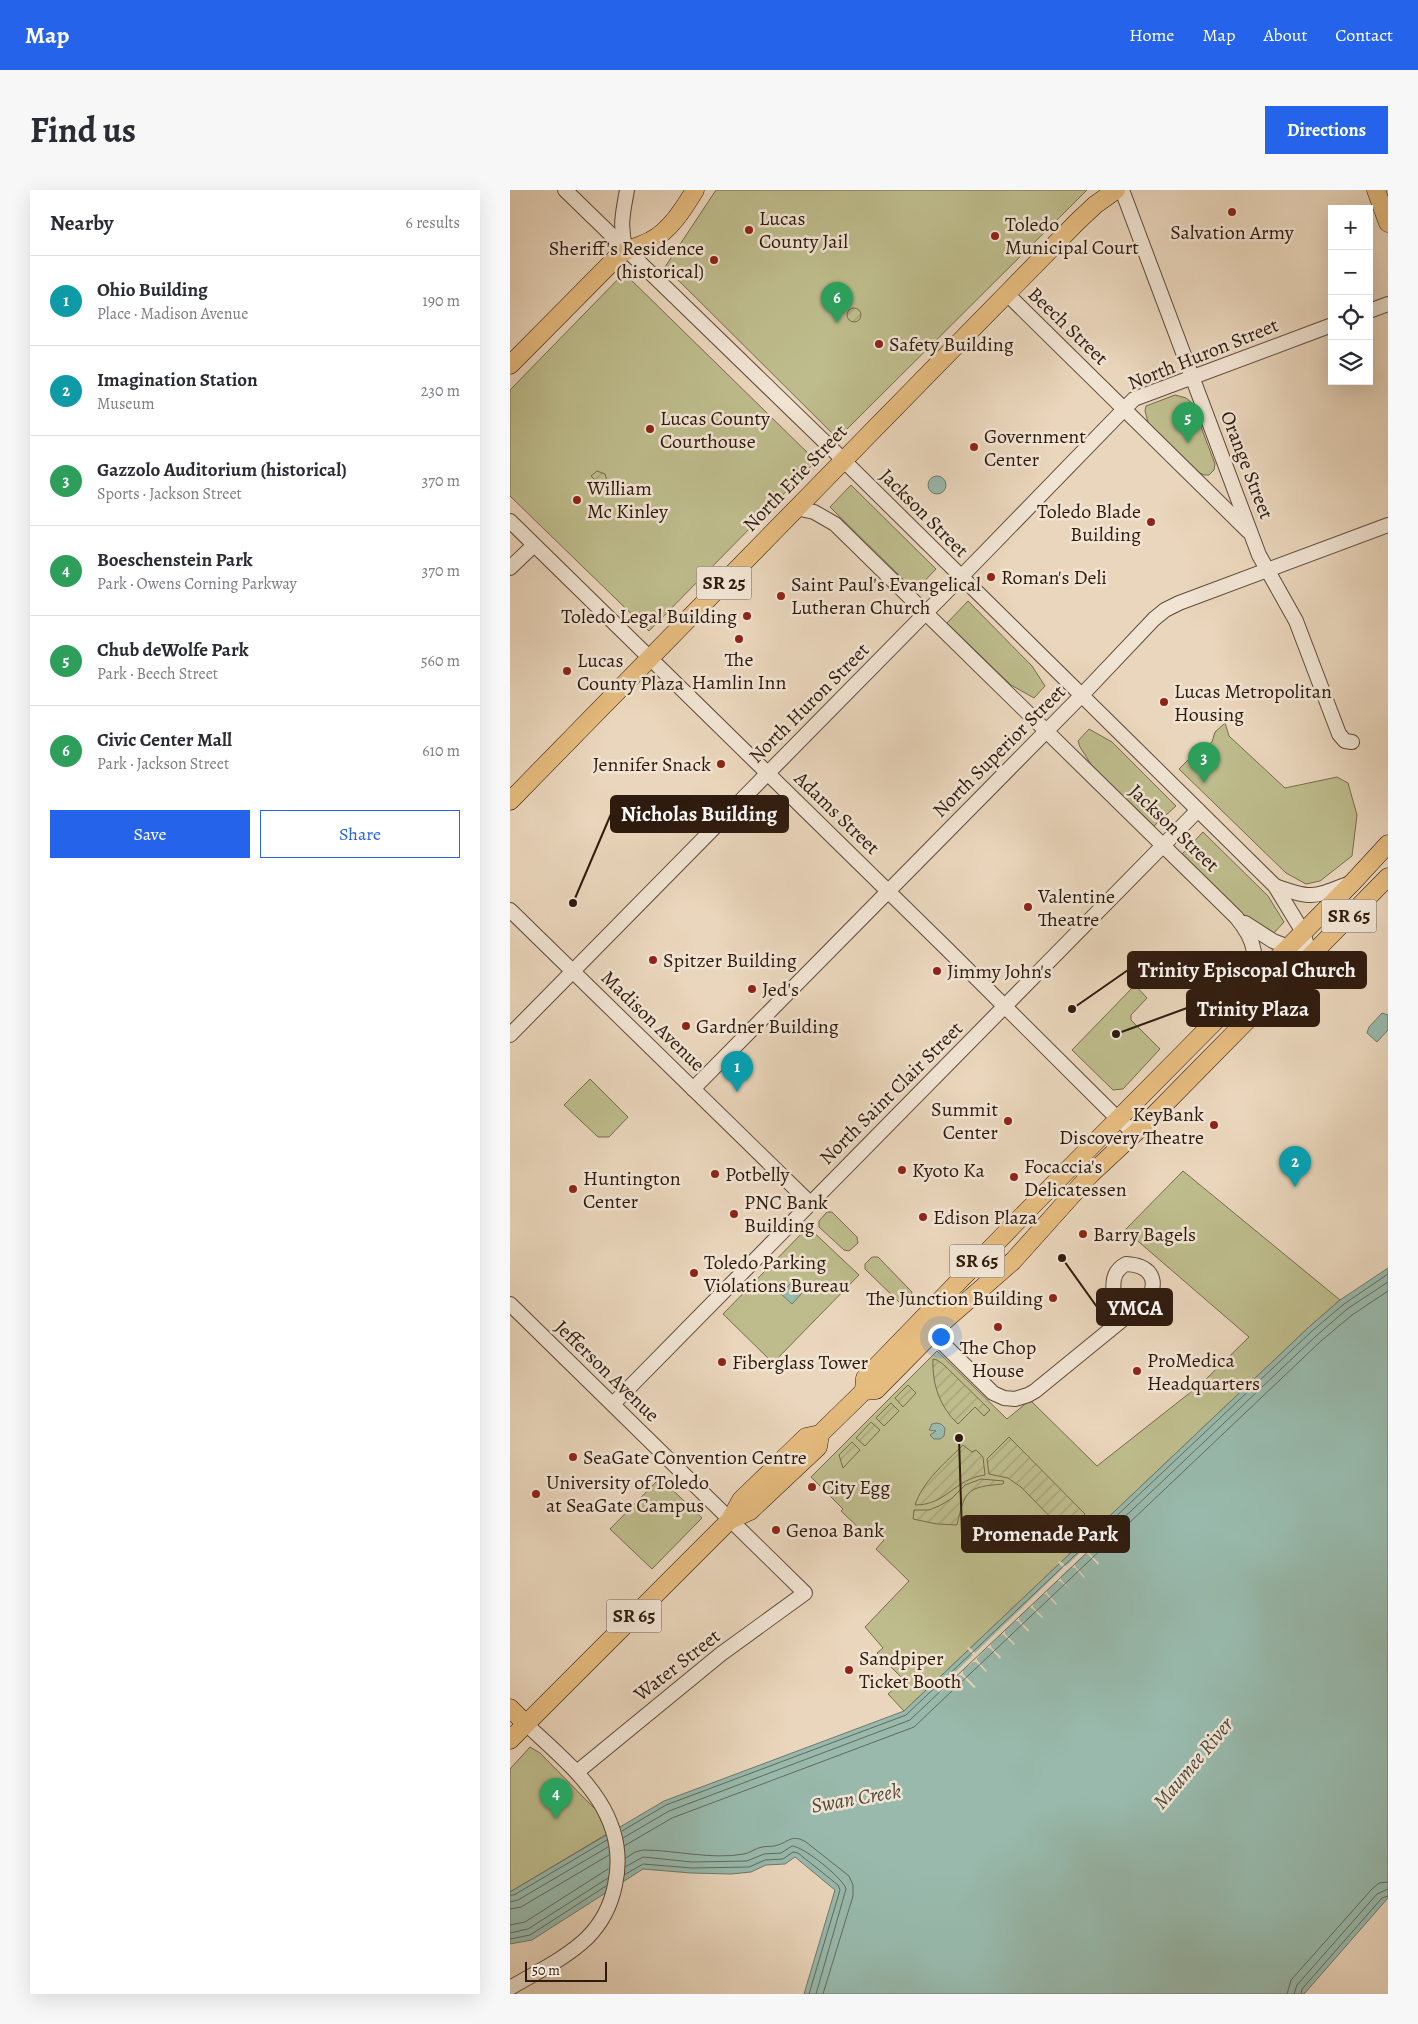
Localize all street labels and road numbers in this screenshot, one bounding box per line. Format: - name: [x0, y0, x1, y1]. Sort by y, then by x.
- street label: Beech Street: [1022, 281, 1114, 371]
- street label: North Huron Street: [1124, 311, 1283, 397]
- street label: Orange Street: [1214, 407, 1280, 523]
- street label: North Erie Street: [737, 418, 853, 538]
- street label: Jackson Street: [874, 463, 975, 564]
- road number: SR 25: [696, 566, 752, 599]
- street label: North Huron Street: [743, 637, 875, 769]
- street label: North Superior Street: [927, 678, 1072, 823]
- street label: Adams Street: [788, 765, 886, 861]
- street label: Jackson Street: [1123, 778, 1225, 878]
- road number: SR 65: [1322, 899, 1376, 932]
- street label: Madison Avenue: [595, 964, 711, 1078]
- street label: North Saint Clair Street: [813, 1015, 969, 1171]
- road number: SR 65: [950, 1244, 1004, 1278]
- street label: Jefferson Avenue: [549, 1314, 665, 1428]
- road number: SR 65: [606, 1600, 662, 1632]
- street label: Water Street: [627, 1622, 726, 1708]

